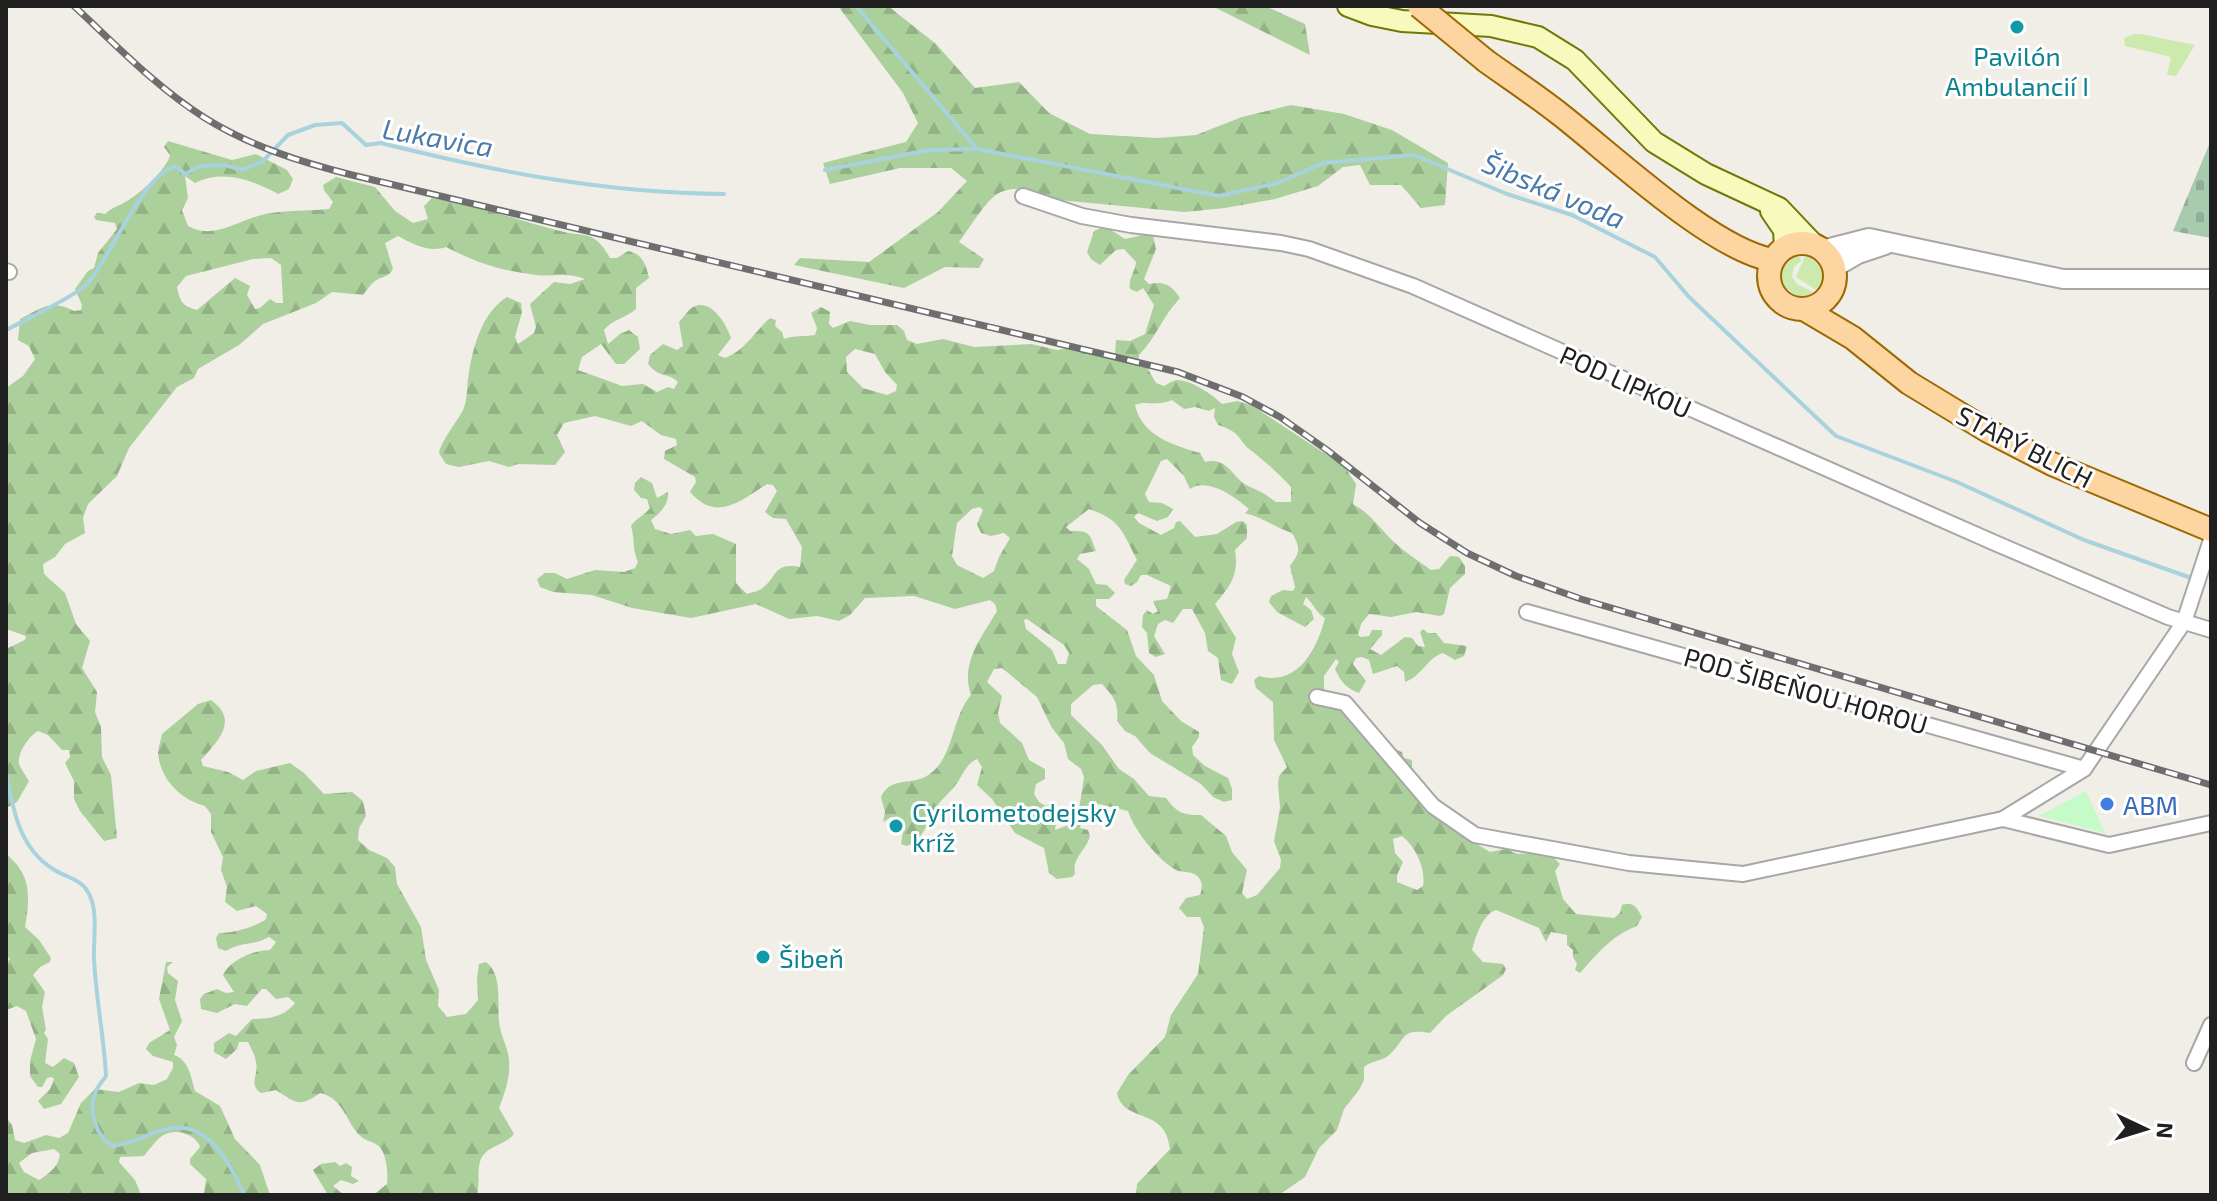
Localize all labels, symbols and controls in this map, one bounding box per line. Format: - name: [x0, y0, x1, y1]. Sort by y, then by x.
- marker: Pavilón Ambulancií I: [2008, 18, 2026, 36]
- place label: Pavilón Ambulancií I: [1945, 40, 2089, 101]
- water label: Lukavica: [380, 111, 496, 163]
- water label: Šibská voda: [1478, 145, 1630, 235]
- street label: POD LIPKOU: [1555, 338, 1697, 424]
- street label: STARÝ BLICH: [1952, 398, 2098, 494]
- street label: POD ŠIBEŇOU HOROU: [1681, 640, 1931, 740]
- place label: ABM: [2123, 789, 2178, 820]
- marker: ABM: [2098, 795, 2116, 813]
- place label: Cyrilometodejsky kríž: [912, 796, 1117, 857]
- marker: Cyrilometodejsky kríž: [887, 817, 905, 835]
- place label: Šibeň: [779, 942, 844, 973]
- marker: Šibeň: [754, 948, 772, 966]
- north arrow: [2105, 1089, 2185, 1169]
- text: N: [2152, 1122, 2179, 1139]

